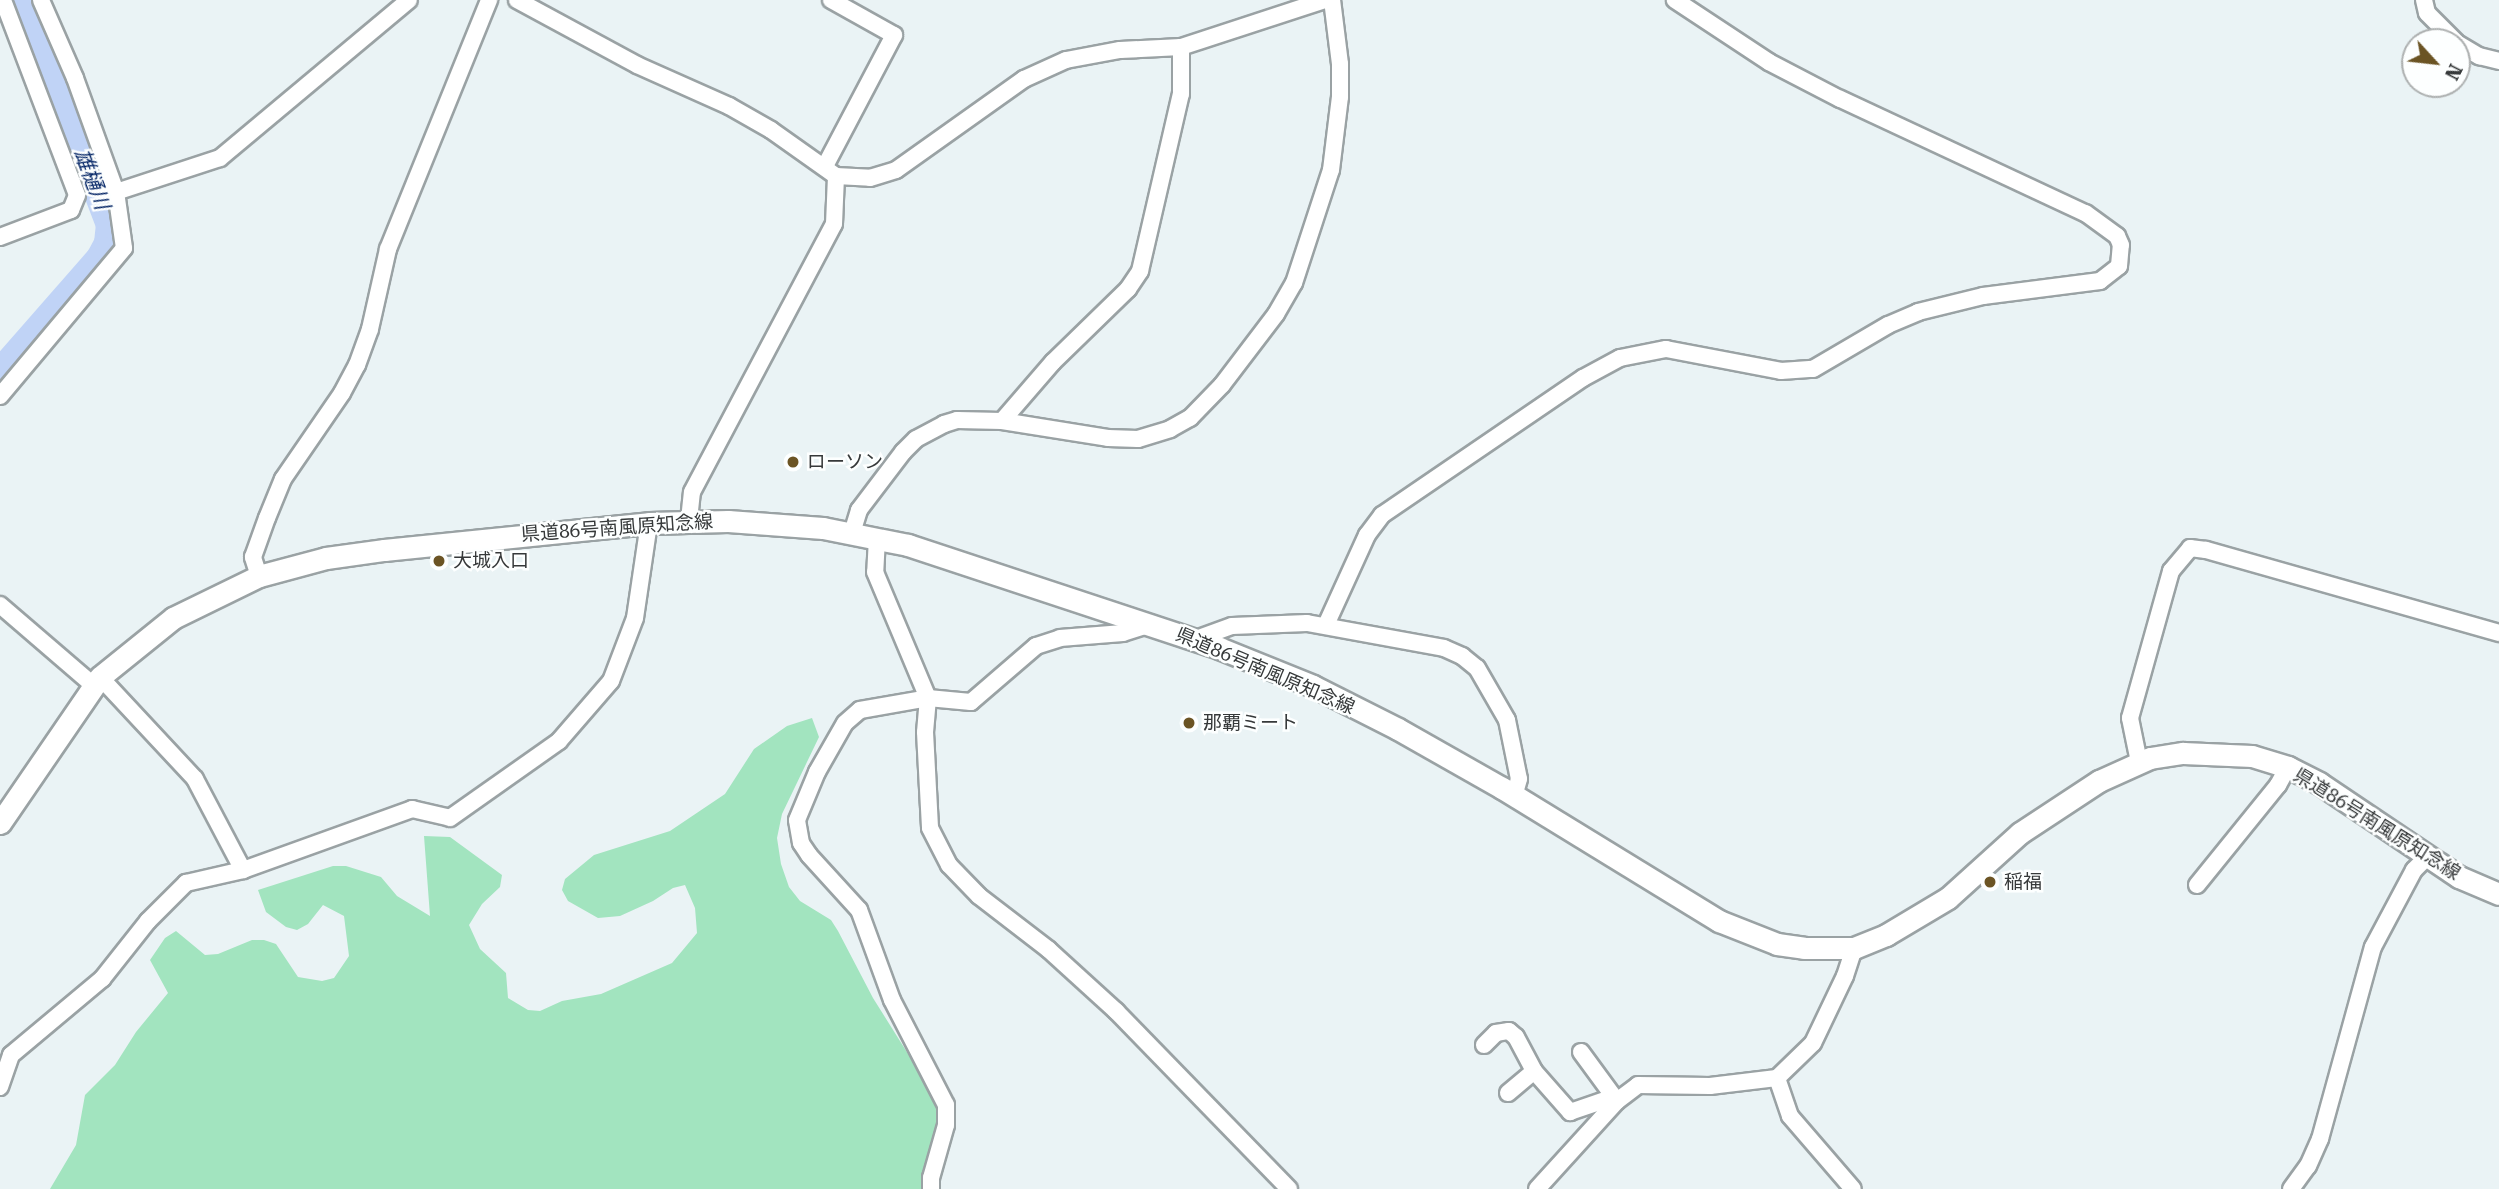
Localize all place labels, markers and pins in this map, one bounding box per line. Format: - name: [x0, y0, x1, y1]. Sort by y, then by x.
- place label: ローソン: [807, 451, 883, 473]
- marker: ローソン: [785, 454, 801, 470]
- place label: 大城入口: [453, 550, 529, 572]
- marker: 大城入口: [431, 553, 447, 569]
- place label: 那覇ミート: [1203, 712, 1298, 734]
- marker: 那覇ミート: [1181, 715, 1197, 731]
- place label: 稲福: [2004, 871, 2042, 893]
- marker: 稲福: [1982, 874, 1998, 890]

